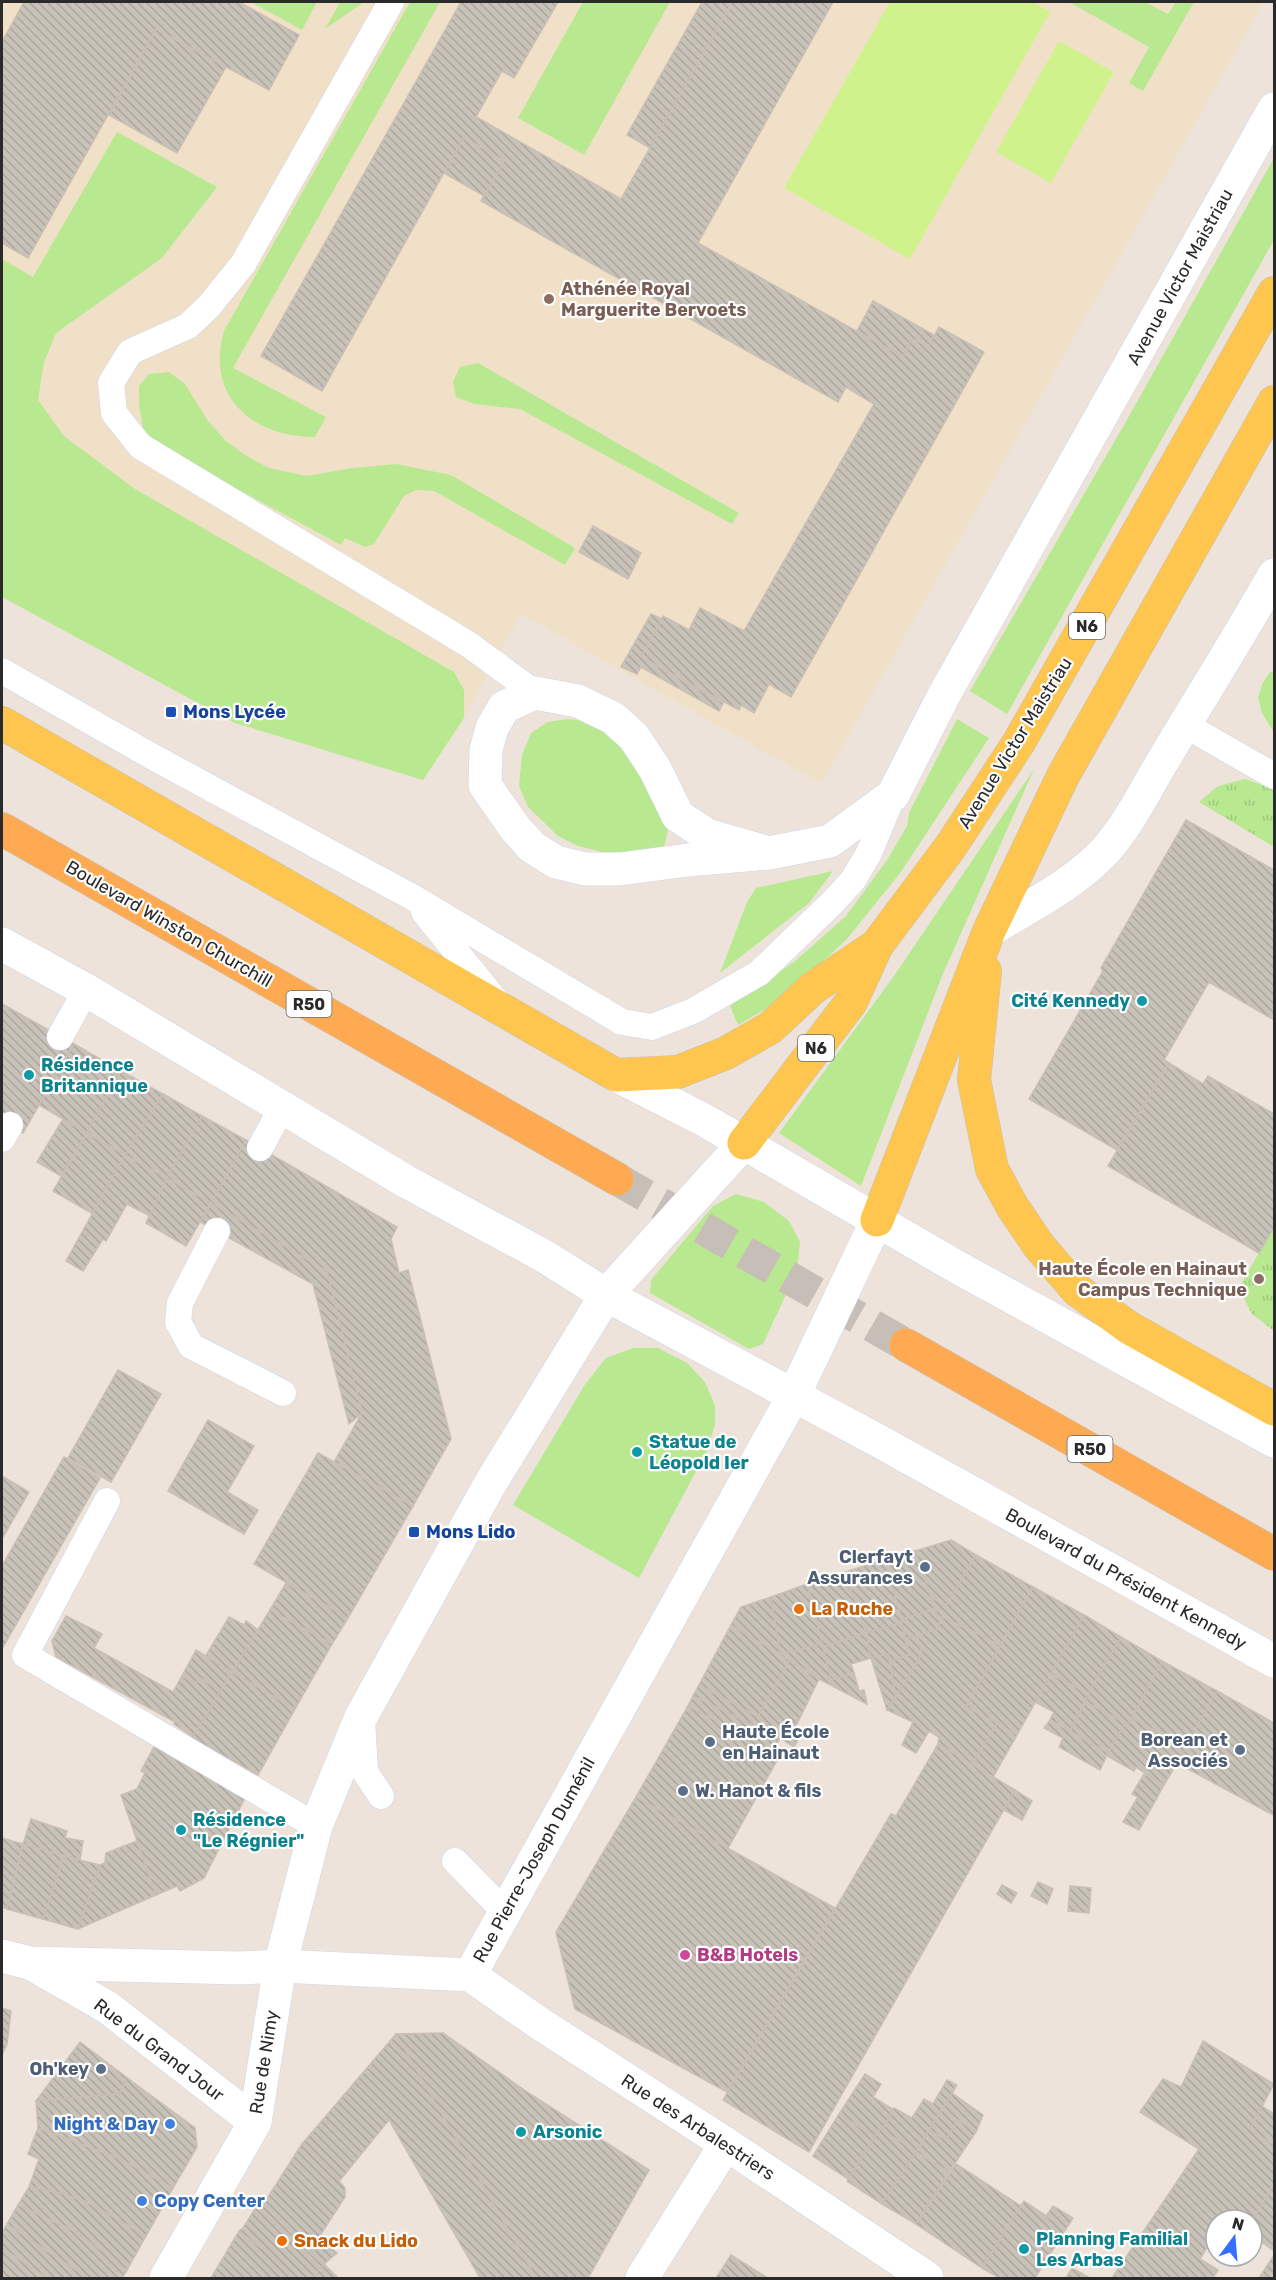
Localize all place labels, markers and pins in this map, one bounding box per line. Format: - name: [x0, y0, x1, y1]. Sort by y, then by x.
- place label: Athénée Royal Marguerite Bervoets: [561, 278, 746, 321]
- marker: Athénée Royal Marguerite Bervoets: [542, 292, 556, 306]
- place label: Mons Lycée: [183, 701, 286, 723]
- marker: Mons Lycée: [164, 705, 178, 719]
- place label: Cité Kennedy: [1011, 990, 1130, 1012]
- marker: Cité Kennedy: [1135, 994, 1149, 1008]
- place label: Résidence Britannique: [41, 1054, 148, 1097]
- marker: Résidence Britannique: [22, 1068, 36, 1082]
- place label: Haute École en Hainaut Campus Technique: [1038, 1258, 1247, 1301]
- marker: Haute École en Hainaut Campus Technique: [1252, 1272, 1266, 1286]
- place label: Statue de Léopold Ier: [649, 1431, 749, 1474]
- marker: Statue de Léopold Ier: [630, 1445, 644, 1459]
- place label: Mons Lido: [426, 1521, 516, 1543]
- marker: Mons Lido: [407, 1525, 421, 1539]
- place label: Clerfayt Assurances: [807, 1546, 913, 1589]
- marker: Clerfayt Assurances: [918, 1560, 932, 1574]
- place label: La Ruche: [811, 1598, 893, 1620]
- marker: La Ruche: [792, 1602, 806, 1616]
- place label: Haute École en Hainaut: [722, 1721, 830, 1764]
- place label: Borean et Associés: [1140, 1729, 1228, 1772]
- marker: Haute École en Hainaut: [703, 1735, 717, 1749]
- marker: Borean et Associés: [1233, 1743, 1247, 1757]
- place label: W. Hanot & fils: [695, 1780, 821, 1802]
- marker: W. Hanot & fils: [676, 1784, 690, 1798]
- place label: Résidence "Le Régnier": [193, 1809, 304, 1852]
- marker: Résidence "Le Régnier": [174, 1823, 188, 1837]
- place label: B&B Hotels: [697, 1944, 798, 1966]
- marker: B&B Hotels: [678, 1948, 692, 1962]
- place label: Oh'key: [29, 2058, 89, 2080]
- marker: Oh'key: [94, 2062, 108, 2076]
- place label: Night & Day: [54, 2113, 158, 2135]
- marker: Night & Day: [163, 2117, 177, 2131]
- place label: Arsonic: [533, 2121, 603, 2143]
- marker: Arsonic: [514, 2125, 528, 2139]
- place label: Copy Center: [154, 2190, 265, 2212]
- marker: Copy Center: [135, 2194, 149, 2208]
- place label: Planning Familial Les Arbas: [1036, 2228, 1188, 2271]
- place label: Snack du Lido: [294, 2230, 418, 2252]
- marker: Snack du Lido: [275, 2234, 289, 2248]
- marker: Planning Familial Les Arbas: [1017, 2242, 1031, 2256]

